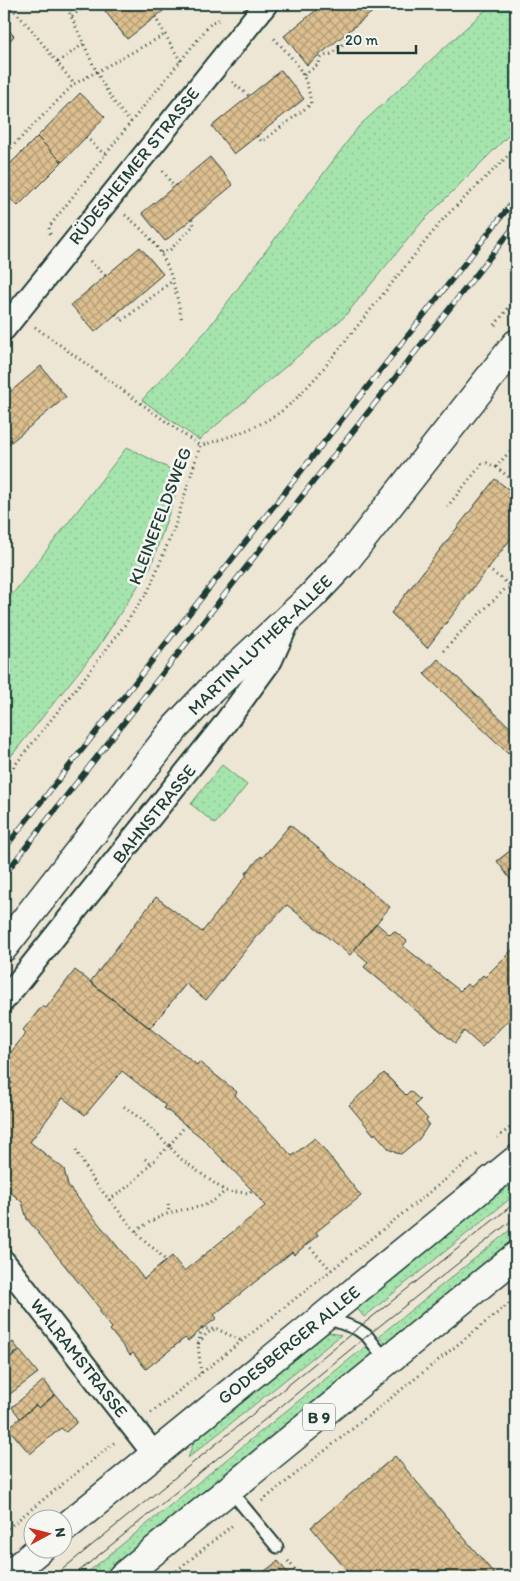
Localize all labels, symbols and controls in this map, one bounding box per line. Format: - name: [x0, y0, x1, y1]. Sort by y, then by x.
- scale bar: [338, 22, 415, 54]
- text: 20 m: [345, 31, 379, 49]
- street label: RÜDESHEIMER STRASSE: [64, 83, 204, 249]
- street label: KLEINEFELDSWEG: [124, 444, 196, 588]
- street label: MARTIN-LUTHER-ALLEE: [183, 570, 337, 720]
- street label: BAHNSTRASSE: [107, 760, 201, 868]
- street label: GODESBERGER ALLEE: [213, 1281, 365, 1409]
- street label: WALRAMSTRASSE: [26, 1294, 132, 1422]
- road number: B 9: [303, 1404, 335, 1430]
- north arrow: [22, 1508, 72, 1558]
- text: N: [51, 1527, 69, 1538]

